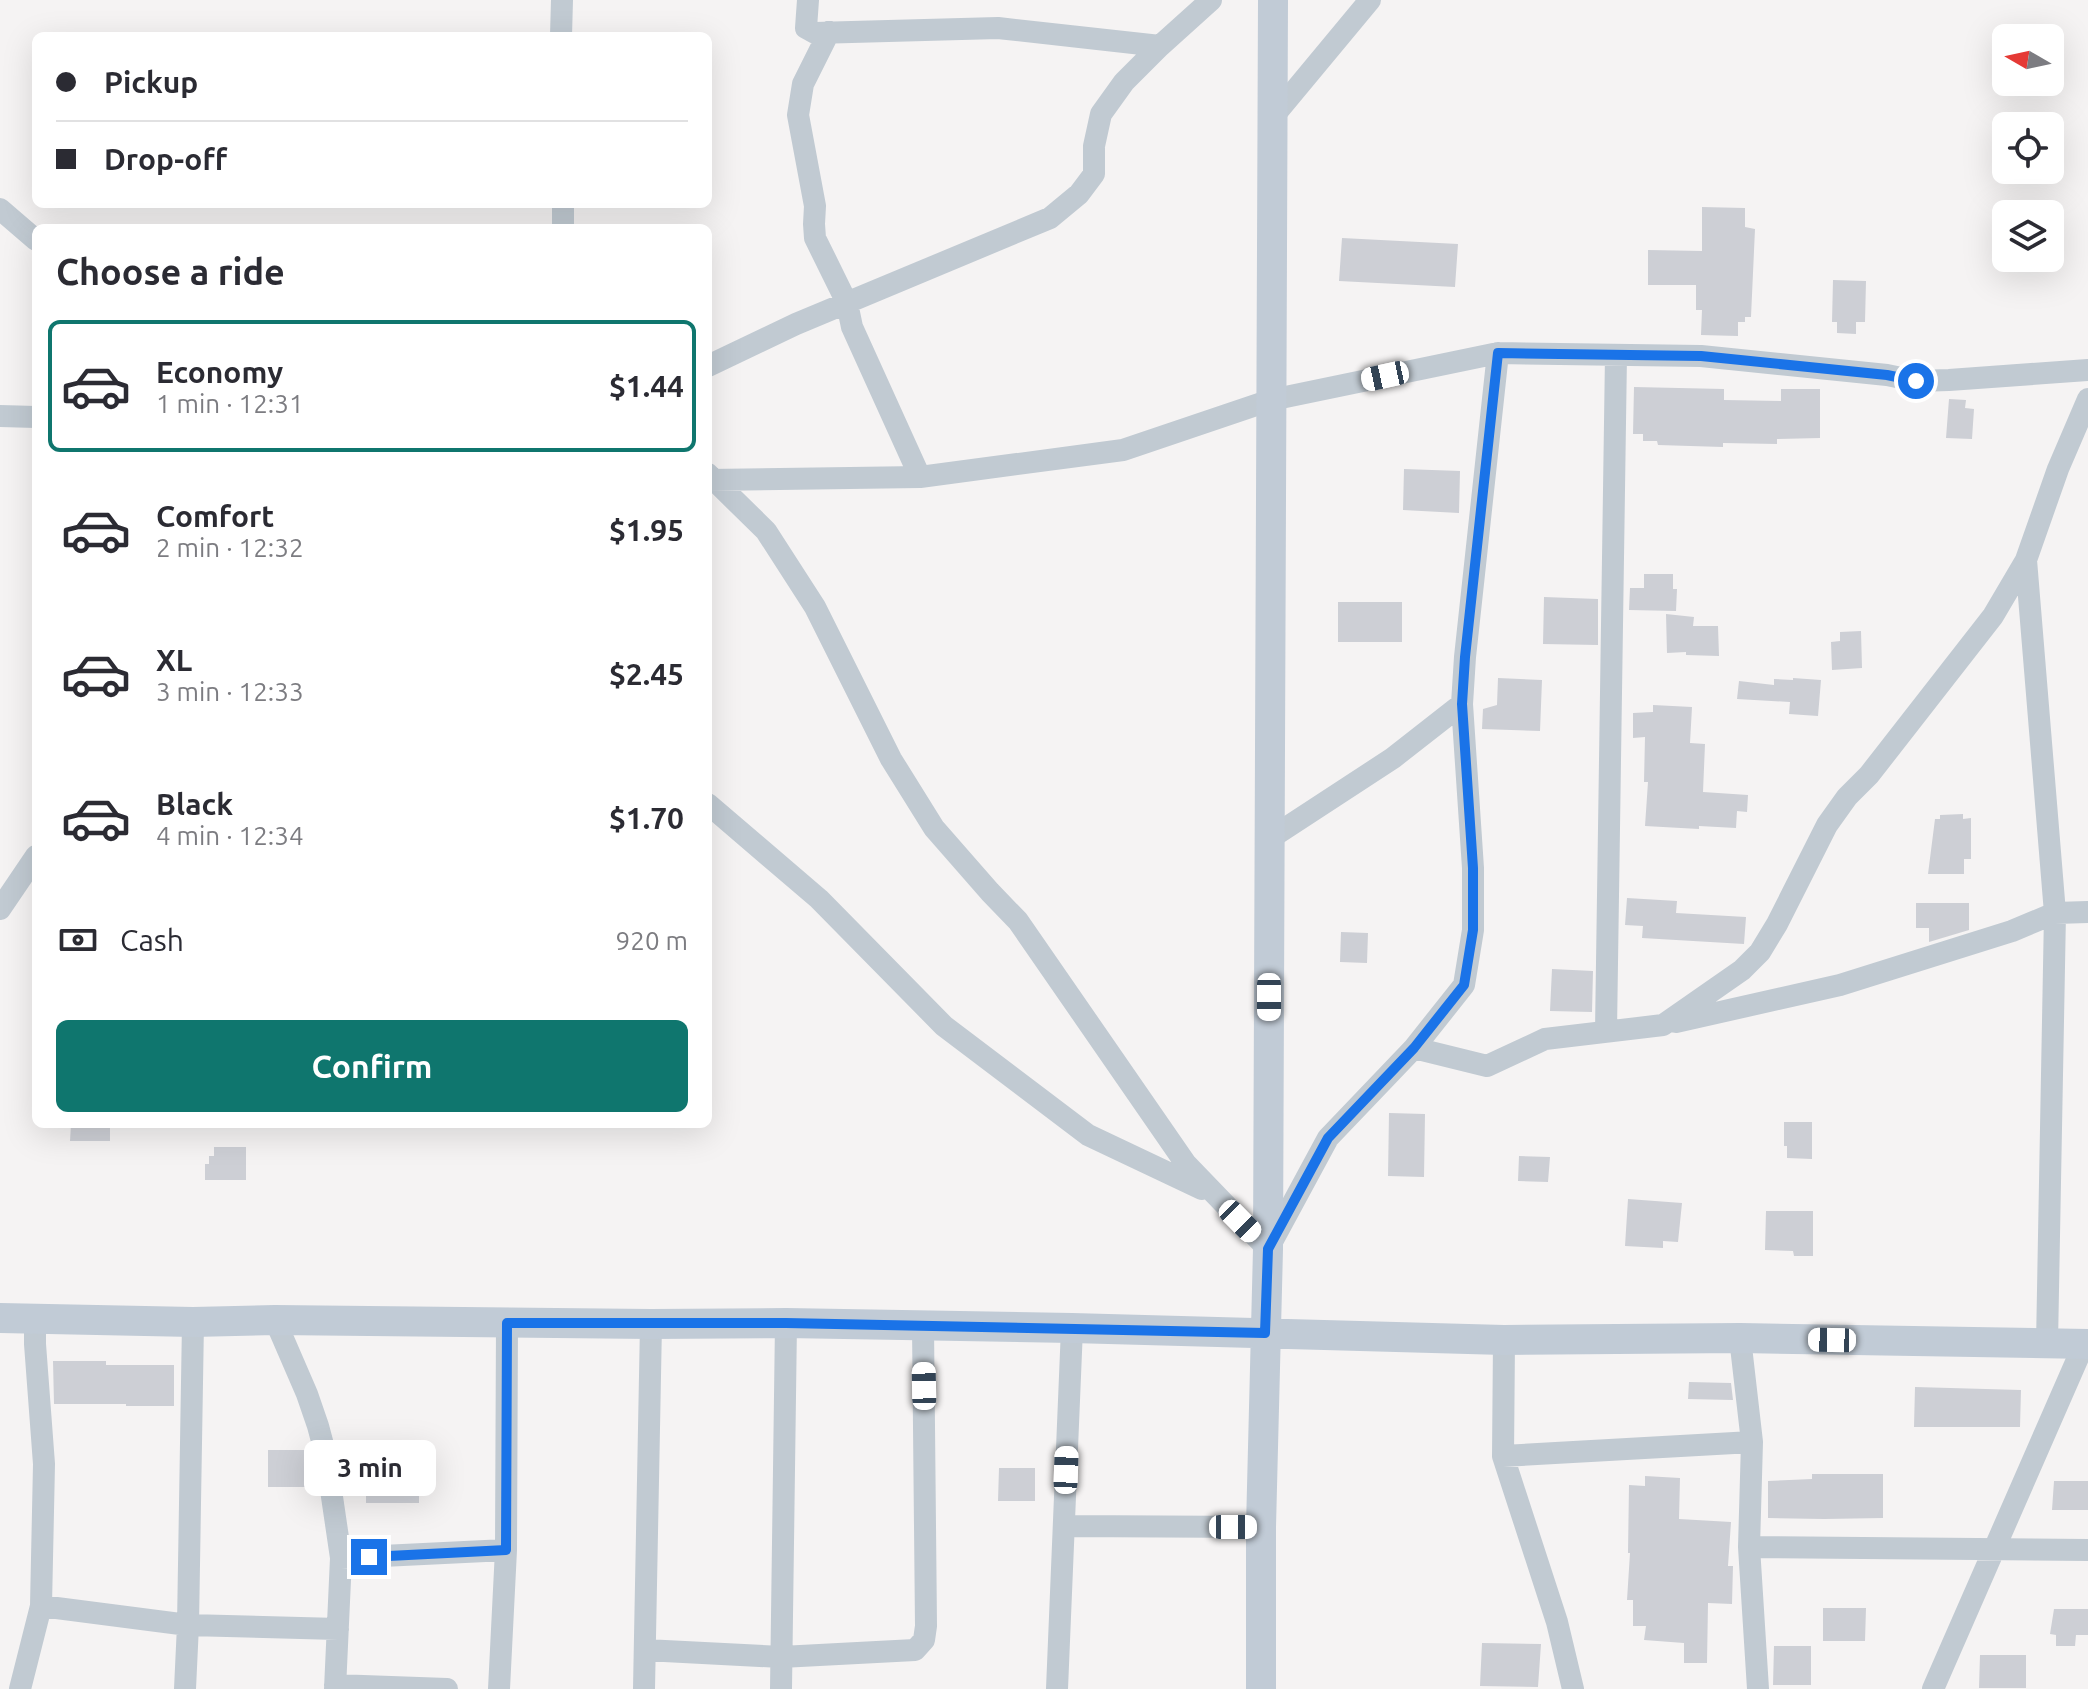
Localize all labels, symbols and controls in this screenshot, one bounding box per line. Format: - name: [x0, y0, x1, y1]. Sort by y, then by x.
- north arrow: [1992, 24, 2064, 96]
- map controls: [1992, 24, 2064, 272]
- text: Pickup: [104, 65, 198, 99]
- button: locate: [1992, 112, 2064, 184]
- text: Drop-off: [104, 142, 227, 176]
- button: layers: [1992, 200, 2064, 272]
- text: Choose a ride: [56, 251, 285, 292]
- icon: car: [60, 350, 132, 422]
- text: Economy: [156, 355, 283, 389]
- car: [1359, 359, 1411, 393]
- route start: [1898, 363, 1934, 399]
- text: $1.44: [609, 369, 684, 403]
- text: 1 min · 12:31: [156, 389, 304, 418]
- icon: car: [60, 494, 132, 566]
- text: Comfort: [156, 499, 274, 533]
- text: $1.95: [609, 513, 684, 547]
- text: 2 min · 12:32: [156, 533, 304, 562]
- icon: car: [60, 638, 132, 710]
- text: XL: [156, 643, 192, 677]
- text: $2.45: [609, 657, 684, 691]
- text: 3 min · 12:33: [156, 677, 304, 706]
- icon: car: [60, 782, 132, 854]
- text: Black: [156, 787, 233, 821]
- text: $1.70: [609, 801, 684, 835]
- text: 4 min · 12:34: [156, 821, 304, 850]
- icon: cash: [56, 918, 100, 962]
- text: Cash: [120, 923, 184, 957]
- text: 920 m: [616, 926, 688, 955]
- car: [1257, 973, 1281, 1021]
- button: Confirm: [56, 1020, 688, 1112]
- car: [1215, 1196, 1265, 1246]
- car: [1808, 1328, 1856, 1352]
- car: [912, 1362, 936, 1410]
- callout: 3 min: [303, 1441, 435, 1497]
- car: [1053, 1446, 1079, 1494]
- text: 3 min: [337, 1453, 403, 1482]
- car: [1209, 1515, 1257, 1539]
- route end: [351, 1539, 387, 1575]

